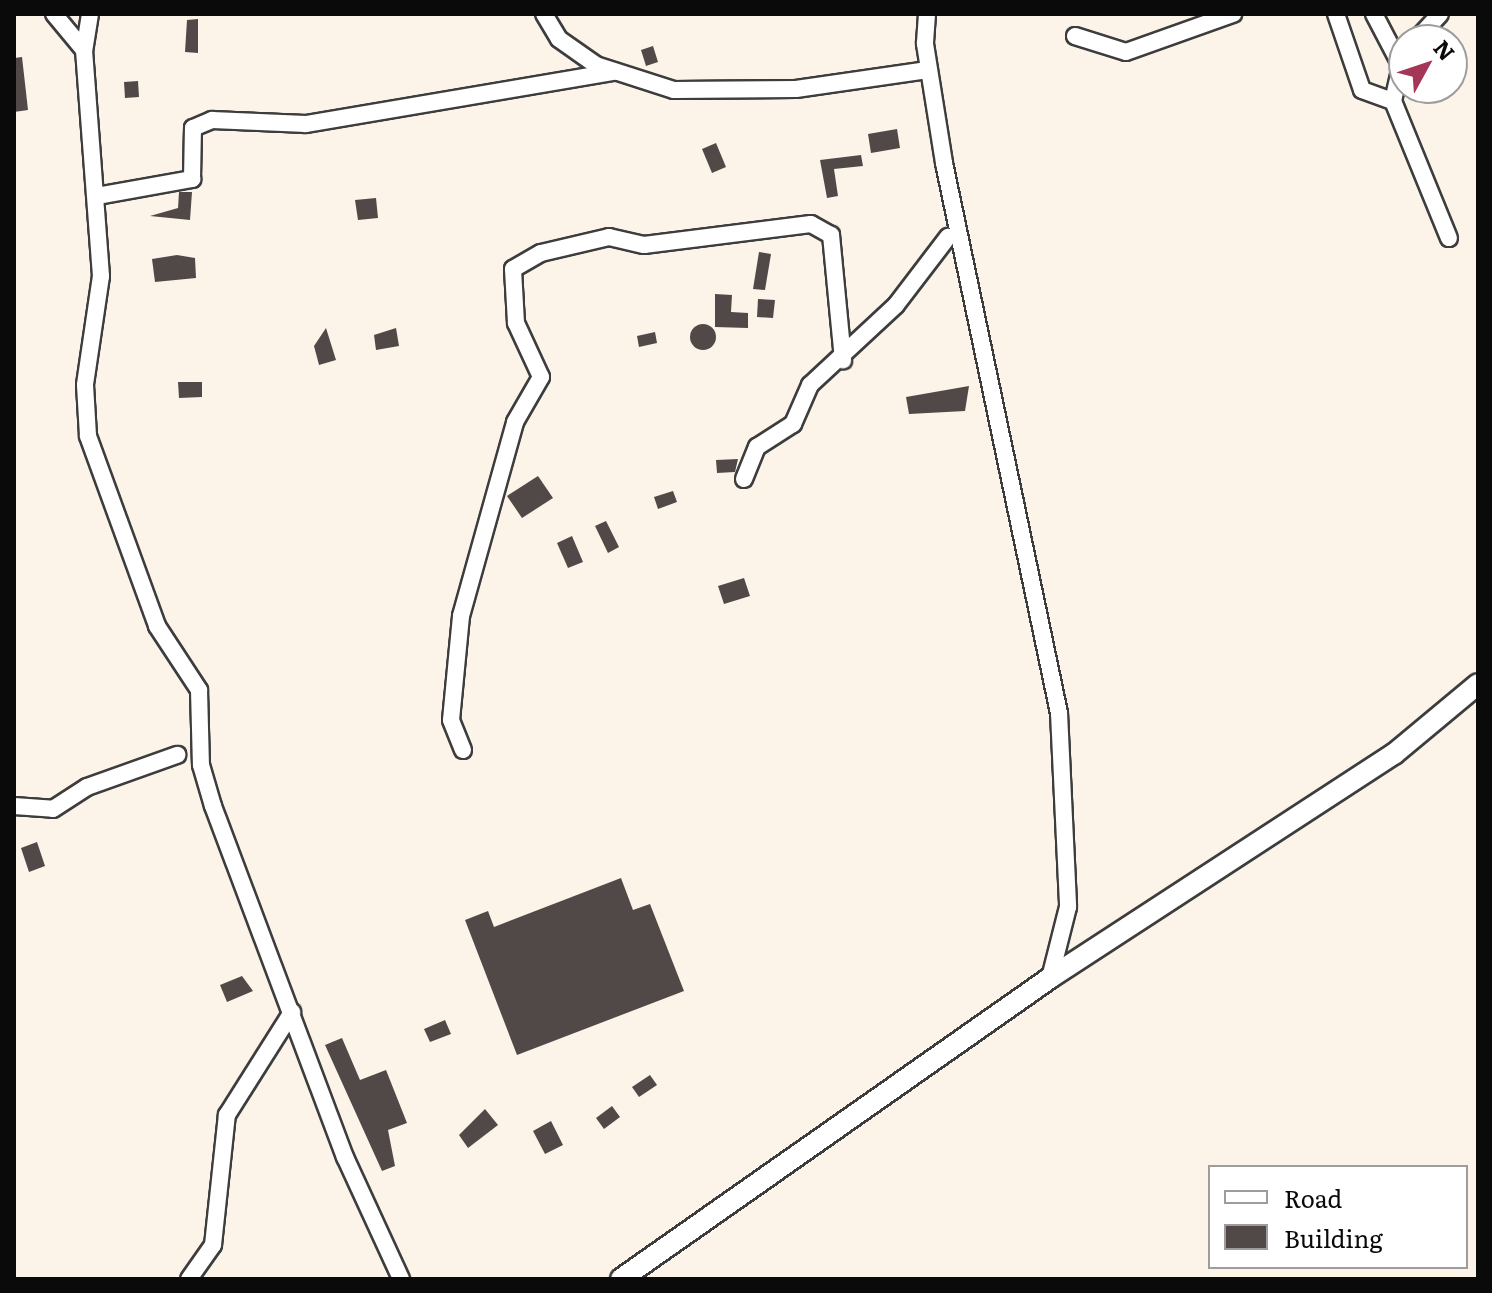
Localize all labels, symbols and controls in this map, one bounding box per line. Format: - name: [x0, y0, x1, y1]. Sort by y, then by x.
- north arrow: [1388, 24, 1468, 104]
- text: N: [1427, 32, 1464, 67]
- legend: [1208, 1165, 1468, 1269]
- text: Road: [1284, 1180, 1342, 1215]
- text: Building: [1284, 1220, 1383, 1255]

